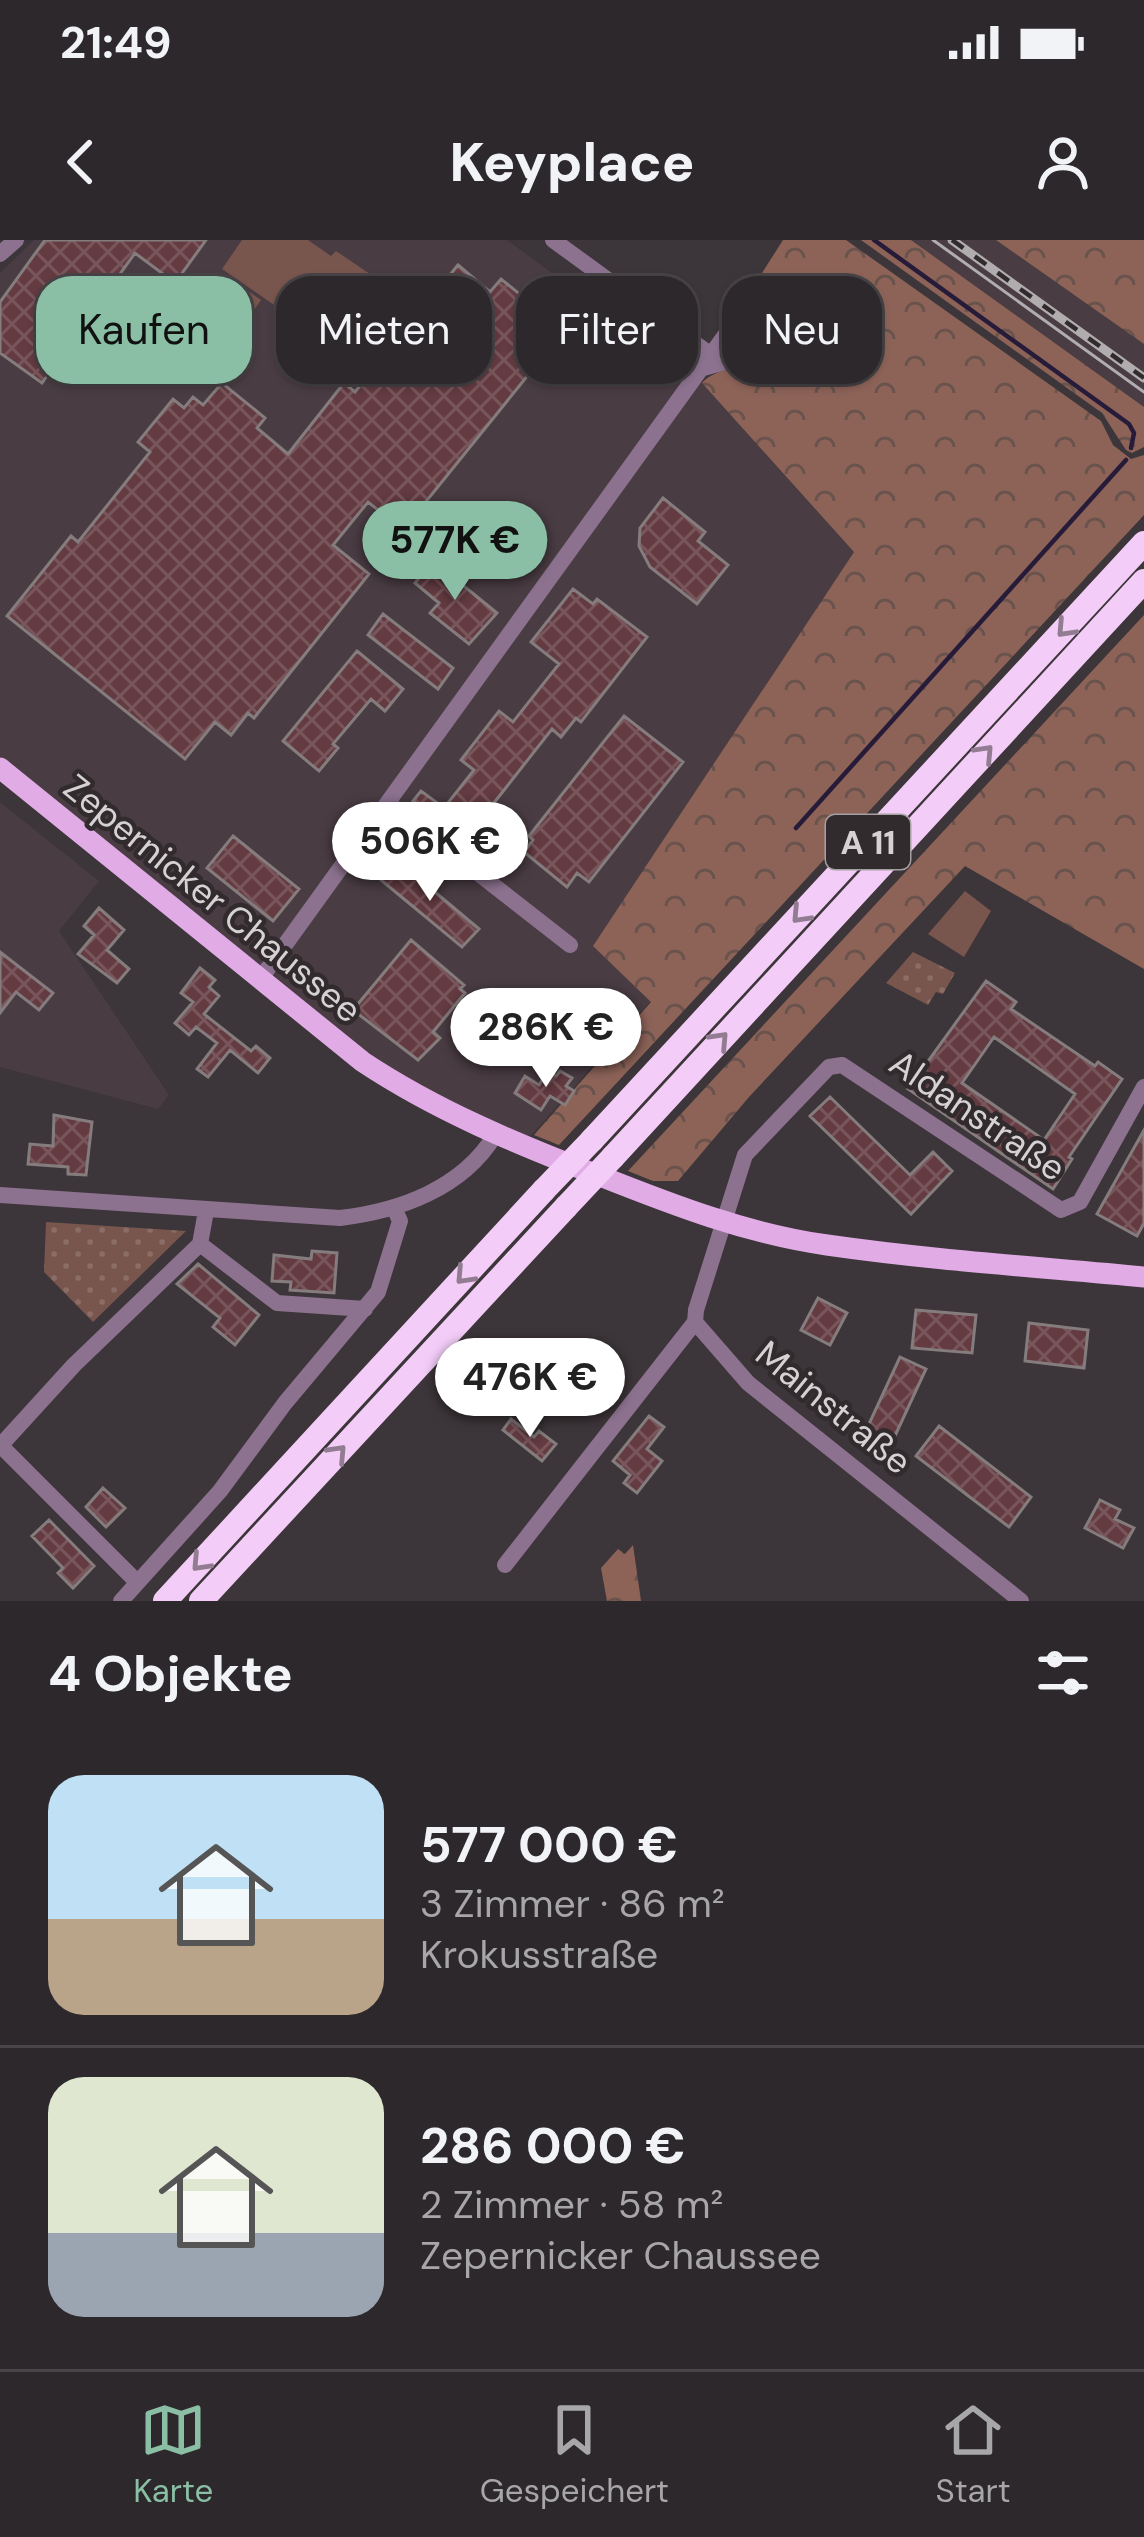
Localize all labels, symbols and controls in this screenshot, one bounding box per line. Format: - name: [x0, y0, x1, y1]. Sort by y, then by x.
- text: 21:49: [60, 13, 172, 72]
- text: Keyplace: [449, 127, 695, 198]
- icon: back: [48, 129, 114, 195]
- icon: person: [1030, 129, 1096, 195]
- chip: Kaufen: [36, 276, 252, 384]
- chip: Mieten: [276, 276, 492, 384]
- chip: Filter: [516, 276, 698, 384]
- chip: Neu: [722, 276, 882, 384]
- pin: 577K €: [357, 501, 553, 603]
- text: 577K €: [389, 514, 521, 565]
- one-way arrow: [1057, 615, 1079, 637]
- one-way arrow: [971, 746, 992, 767]
- street label: Zepernicker Chaussee: [54, 764, 371, 1033]
- pin: 506K €: [332, 802, 528, 904]
- text: 506K €: [359, 815, 501, 866]
- road number: A 11: [826, 815, 910, 869]
- one-way arrow: [792, 902, 814, 923]
- pin: 286K €: [448, 988, 644, 1090]
- text: 286K €: [477, 1001, 615, 1052]
- one-way arrow: [706, 1033, 728, 1054]
- street label: Aldanstraße: [881, 1039, 1075, 1192]
- one-way arrow: [457, 1263, 479, 1284]
- street label: Mainstraße: [746, 1330, 921, 1485]
- pin: 476K €: [432, 1338, 628, 1440]
- text: 476K €: [462, 1351, 598, 1402]
- one-way arrow: [323, 1446, 345, 1467]
- one-way arrow: [193, 1549, 214, 1570]
- text: 4 Objekte: [48, 1640, 293, 1707]
- icon: filters: [1030, 1640, 1096, 1706]
- text: 577 000 €: [420, 1811, 678, 1878]
- icon: home: [144, 1823, 288, 1967]
- text: 3 Zimmer · 86 m²: [420, 1878, 725, 1929]
- text: Krokusstraße: [420, 1929, 658, 1980]
- text: 286 000 €: [420, 2112, 686, 2179]
- icon: home: [144, 2125, 288, 2269]
- text: 2 Zimmer · 58 m²: [420, 2179, 723, 2230]
- text: Zepernicker Chaussee: [420, 2230, 821, 2281]
- tab: Karte: [133, 2397, 213, 2512]
- tab: Gespeichert: [480, 2397, 669, 2512]
- tab: Start: [936, 2397, 1011, 2512]

